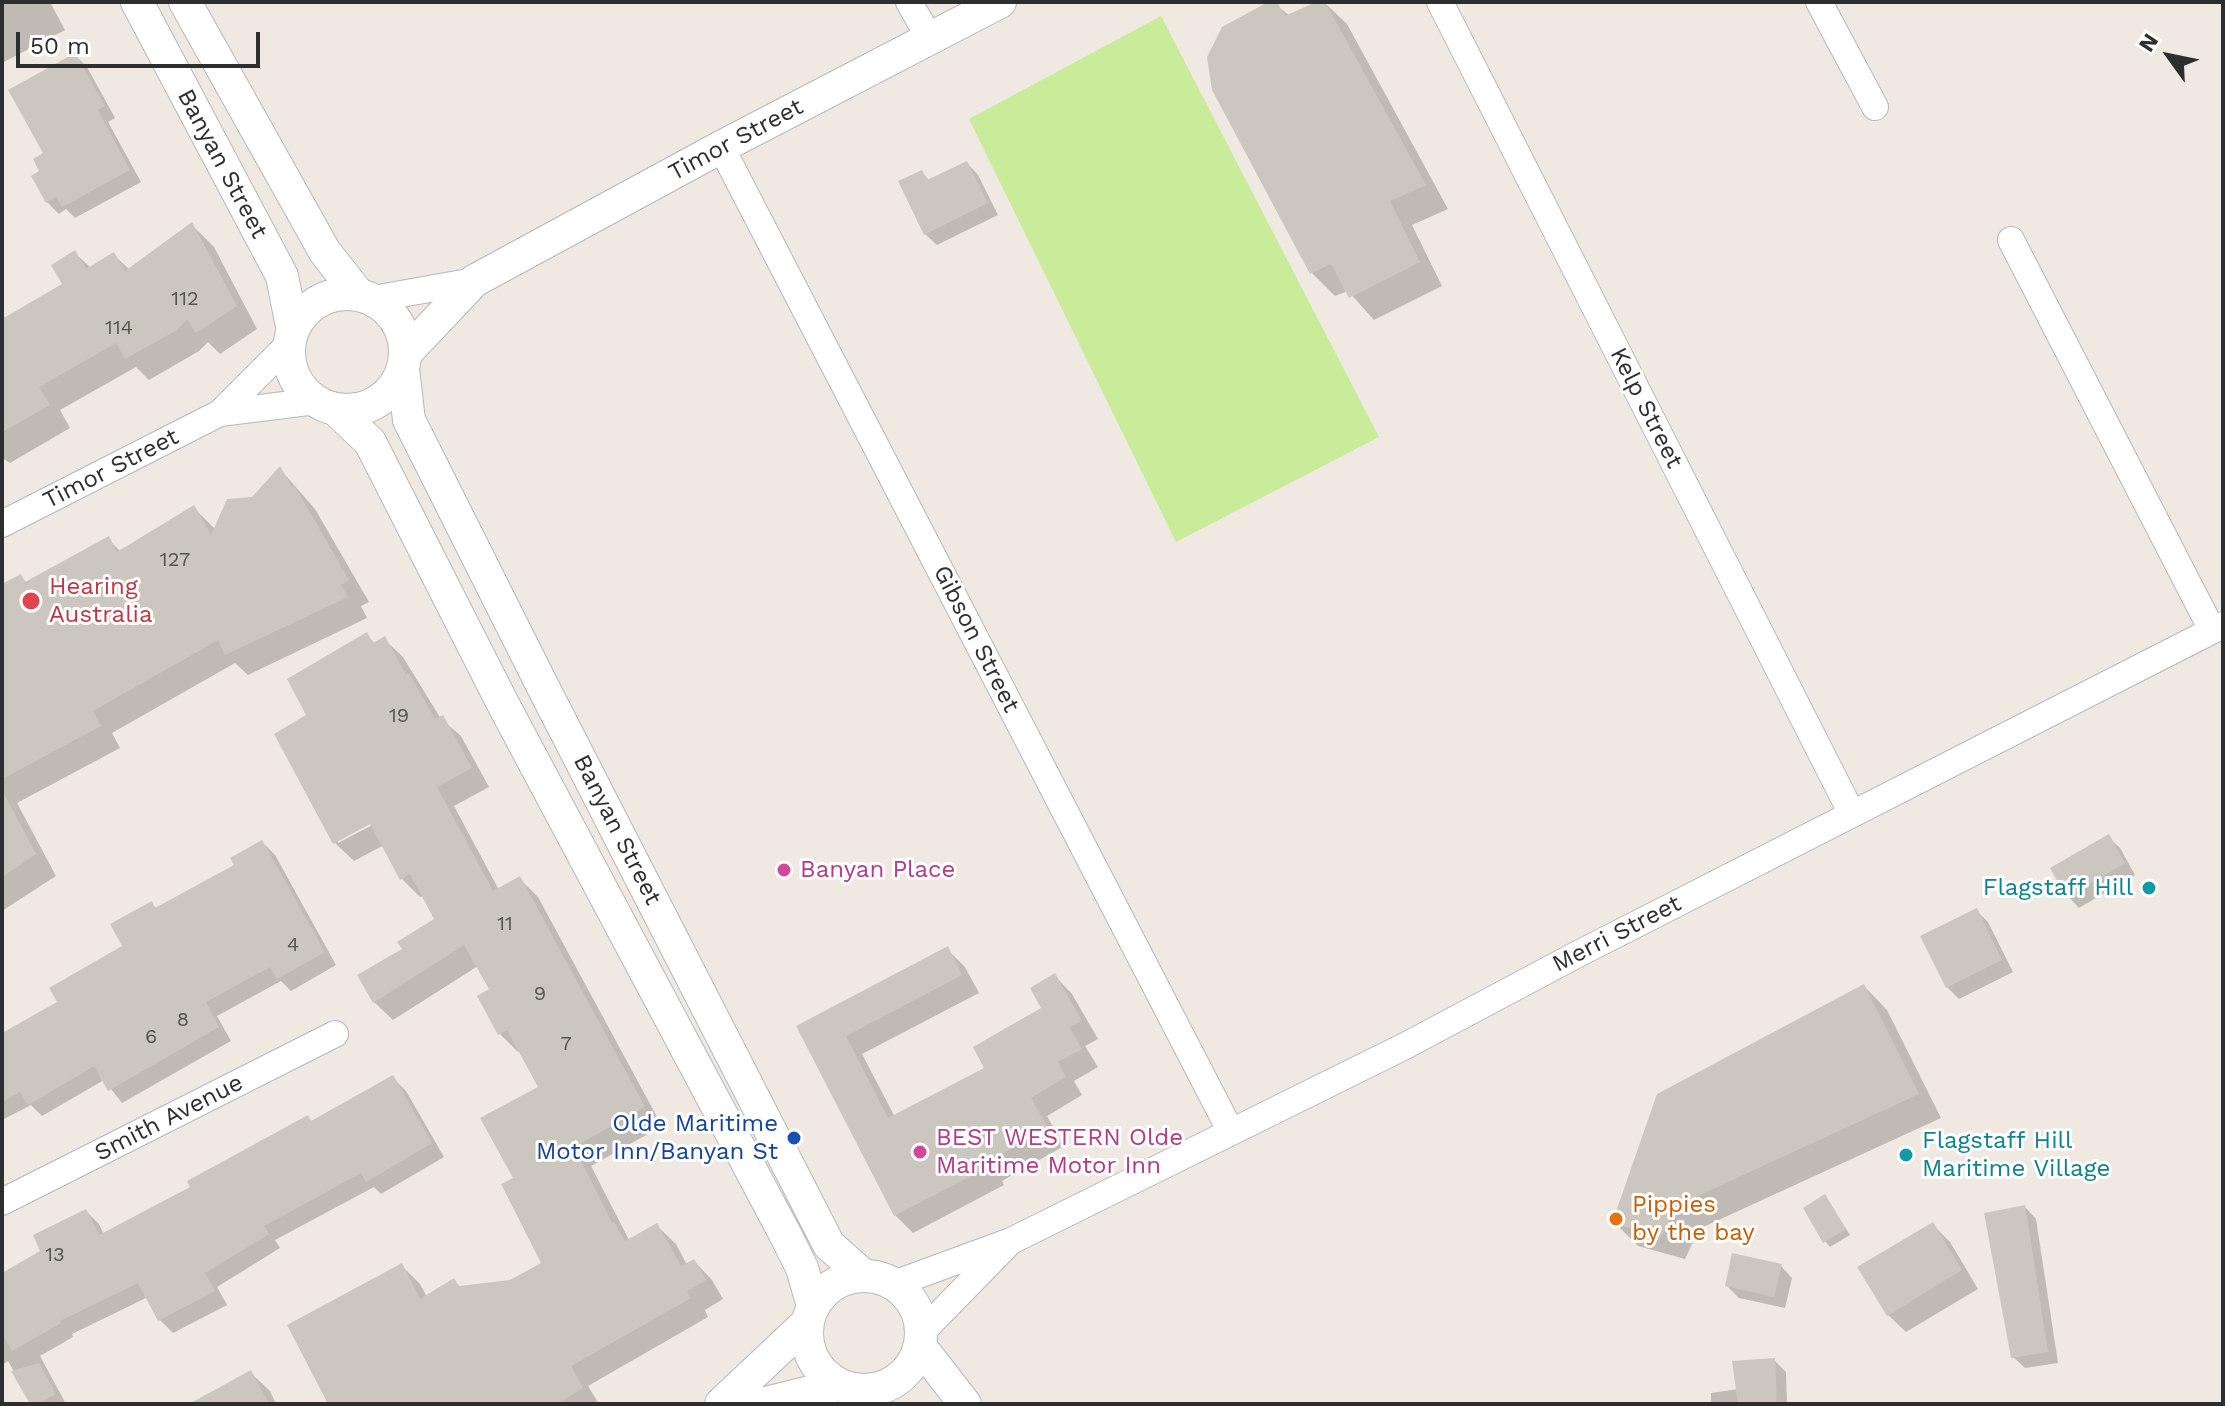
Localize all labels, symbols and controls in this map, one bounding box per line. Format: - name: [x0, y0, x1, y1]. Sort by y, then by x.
- scale bar: [20, 16, 264, 66]
- north arrow: [2129, 16, 2209, 96]
- text: N: [2134, 29, 2163, 56]
- text: 50 m: [30, 32, 90, 60]
- street label: Banyan Street: [171, 85, 273, 243]
- street label: Timor Street: [664, 93, 808, 187]
- house number: 112: [171, 287, 199, 311]
- house number: 114: [105, 316, 133, 340]
- street label: Kelp Street: [1603, 343, 1689, 473]
- street label: Timor Street: [39, 423, 183, 515]
- house number: 127: [160, 548, 190, 572]
- street label: Gibson Street: [927, 561, 1025, 717]
- place label: Hearing Australia: [49, 573, 152, 629]
- marker: Hearing Australia: [20, 590, 42, 612]
- house number: 19: [389, 704, 409, 728]
- street label: Banyan Street: [567, 750, 667, 910]
- place label: Banyan Place: [800, 856, 955, 884]
- marker: Banyan Place: [775, 861, 793, 879]
- place label: Flagstaff Hill: [1983, 874, 2133, 902]
- marker: Flagstaff Hill: [2140, 879, 2158, 897]
- street label: Merri Street: [1548, 889, 1686, 979]
- house number: 11: [497, 912, 513, 936]
- house number: 4: [287, 933, 299, 957]
- house number: 9: [534, 982, 546, 1006]
- house number: 8: [177, 1008, 189, 1032]
- house number: 6: [145, 1025, 157, 1049]
- house number: 7: [560, 1032, 572, 1056]
- street label: Smith Avenue: [90, 1068, 248, 1168]
- place label: Olde Maritime Motor Inn/Banyan St: [536, 1110, 778, 1166]
- place label: BEST WESTERN Olde Maritime Motor Inn: [936, 1124, 1183, 1180]
- place label: Flagstaff Hill Maritime Village: [1922, 1127, 2110, 1183]
- marker: Olde Maritime Motor Inn/Banyan St: [785, 1129, 803, 1147]
- marker: BEST WESTERN Olde Maritime Motor Inn: [911, 1143, 929, 1161]
- marker: Flagstaff Hill Maritime Village: [1897, 1146, 1915, 1164]
- place label: Pippies by the bay: [1632, 1191, 1755, 1247]
- marker: Pippies by the bay: [1607, 1210, 1625, 1228]
- house number: 13: [45, 1243, 65, 1267]

